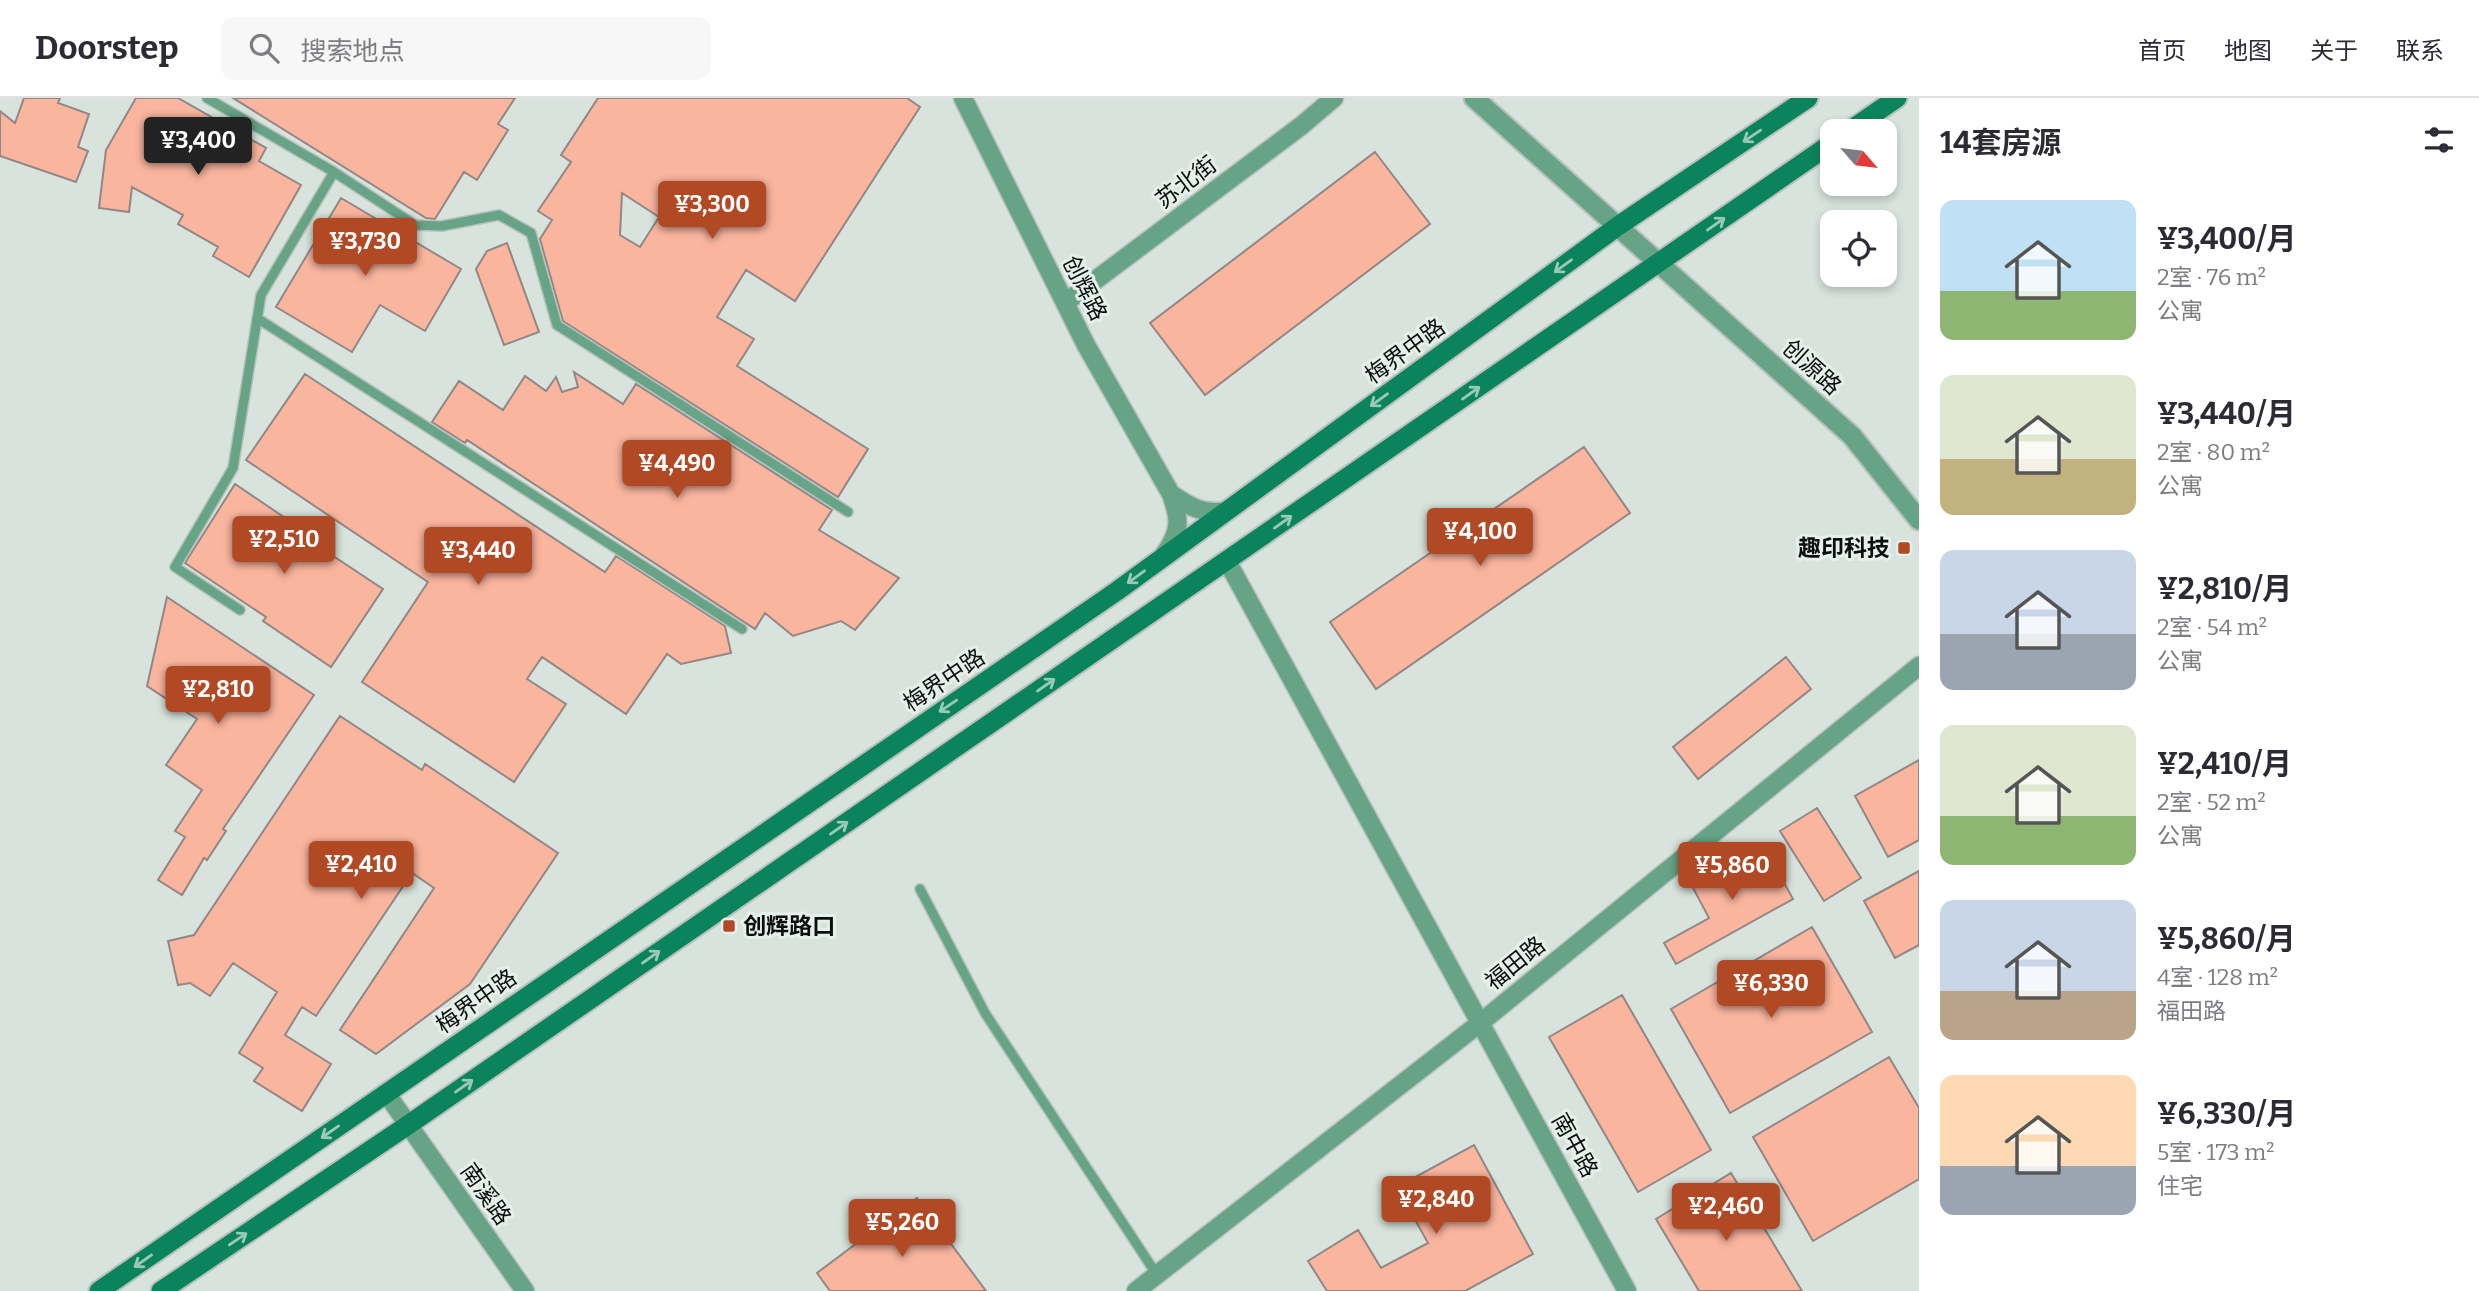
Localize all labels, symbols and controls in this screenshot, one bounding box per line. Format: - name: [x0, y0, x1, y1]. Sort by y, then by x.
- search box: [221, 17, 711, 80]
- text: Doorstep: [35, 28, 179, 68]
- icon: search: [245, 29, 283, 67]
- text: 搜索地点: [301, 36, 405, 67]
- text: 首页: [2138, 37, 2186, 65]
- text: 地图: [2224, 37, 2272, 65]
- text: 关于: [2310, 37, 2358, 65]
- text: 联系: [2396, 37, 2444, 65]
- pin: ¥3,400: [141, 118, 255, 177]
- north arrow: [1820, 119, 1897, 196]
- map controls: [1820, 119, 1897, 287]
- icon: filters: [2420, 121, 2458, 159]
- text: 14套房源: [1940, 125, 2061, 161]
- text: ¥3,400: [160, 126, 236, 154]
- one-way arrow: [1742, 129, 1762, 143]
- street label: 苏北街: [1150, 150, 1222, 214]
- pin: ¥3,300: [655, 181, 769, 241]
- text: ¥3,300: [674, 190, 750, 218]
- button: locate: [1820, 210, 1897, 287]
- one-way arrow: [1706, 217, 1725, 231]
- pin: ¥3,730: [308, 218, 422, 278]
- text: ¥3,400/月: [2157, 221, 2297, 257]
- text: ¥3,730: [329, 227, 401, 255]
- icon: home: [1996, 228, 2080, 312]
- street label: 创辉路: [1057, 251, 1113, 325]
- one-way arrow: [1554, 259, 1573, 273]
- text: 2室 · 76 m²: [2157, 263, 2266, 291]
- text: 公寓: [2157, 297, 2203, 325]
- street label: 梅界中路: [1360, 313, 1450, 389]
- street label: 创源路: [1777, 334, 1847, 400]
- one-way arrow: [1461, 386, 1480, 400]
- one-way arrow: [1370, 393, 1389, 407]
- text: ¥3,440/月: [2157, 396, 2296, 432]
- icon: home: [1996, 403, 2080, 487]
- text: 2室 · 80 m²: [2157, 438, 2270, 466]
- pin: ¥4,490: [620, 440, 734, 500]
- text: ¥4,490: [638, 449, 716, 477]
- text: 公寓: [2157, 472, 2203, 500]
- pin: ¥4,100: [1423, 508, 1537, 568]
- one-way arrow: [1273, 515, 1292, 529]
- pin: ¥2,510: [227, 517, 341, 576]
- text: ¥4,100: [1443, 517, 1517, 545]
- text: ¥2,510: [248, 525, 320, 553]
- pin: ¥3,440: [421, 528, 535, 587]
- place label: 趣印科技: [1798, 534, 1890, 562]
- text: ¥3,440: [440, 536, 516, 564]
- marker: 趣印科技: [1896, 540, 1912, 556]
- one-way arrow: [1127, 570, 1146, 584]
- text: ¥2,810/月: [2157, 571, 2292, 607]
- icon: home: [1996, 578, 2080, 662]
- text: 2室 · 54 m²: [2157, 613, 2267, 641]
- street label: 梅界中路: [898, 643, 990, 717]
- text: 公寓: [2157, 647, 2203, 675]
- pin: ¥2,810: [161, 666, 275, 726]
- text: ¥2,810: [182, 675, 254, 703]
- one-way arrow: [1036, 678, 1055, 692]
- one-way arrow: [939, 699, 959, 713]
- text: ¥2,410/月: [2157, 746, 2292, 782]
- icon: home: [1996, 753, 2080, 837]
- text: 2室 · 52 m²: [2157, 788, 2266, 816]
- one-way arrow: [828, 821, 848, 835]
- text: 公寓: [2157, 822, 2203, 850]
- pin: ¥2,410: [304, 842, 418, 901]
- pin: ¥5,860: [1675, 842, 1789, 902]
- text: ¥2,410: [325, 850, 397, 878]
- text: ¥5,860: [1694, 851, 1770, 879]
- place label: 创辉路口: [743, 912, 835, 940]
- marker: 创辉路口: [721, 918, 737, 934]
- text: ¥5,860/月: [2157, 921, 2296, 957]
- icon: home: [1996, 928, 2080, 1012]
- street label: 福田路: [1479, 930, 1551, 996]
- one-way arrow: [641, 950, 660, 964]
- pin: ¥6,330: [1714, 960, 1828, 1020]
- street label: 梅界中路: [430, 963, 522, 1039]
- text: 4室 · 128 m²: [2157, 963, 2278, 991]
- text: ¥6,330: [1733, 969, 1809, 997]
- text: 福田路: [2157, 997, 2226, 1025]
- one-way arrow: [454, 1079, 473, 1093]
- text: ¥6,330/月: [2157, 1096, 2296, 1132]
- icon: home: [1996, 1103, 2080, 1187]
- street label: 南中路: [1546, 1108, 1604, 1182]
- one-way arrow: [321, 1125, 340, 1139]
- text: 5室 · 173 m²: [2157, 1138, 2274, 1166]
- street label: 南溪路: [455, 1158, 517, 1230]
- text: 住宅: [2157, 1172, 2203, 1200]
- pin: ¥2,840: [1379, 1176, 1493, 1236]
- pin: ¥2,460: [1669, 1184, 1783, 1243]
- text: ¥2,840: [1397, 1185, 1475, 1213]
- text: ¥2,460: [1688, 1192, 1764, 1220]
- pin: ¥5,260: [845, 1200, 959, 1259]
- text: ¥5,260: [865, 1208, 939, 1236]
- one-way arrow: [228, 1232, 248, 1246]
- one-way arrow: [134, 1254, 153, 1268]

